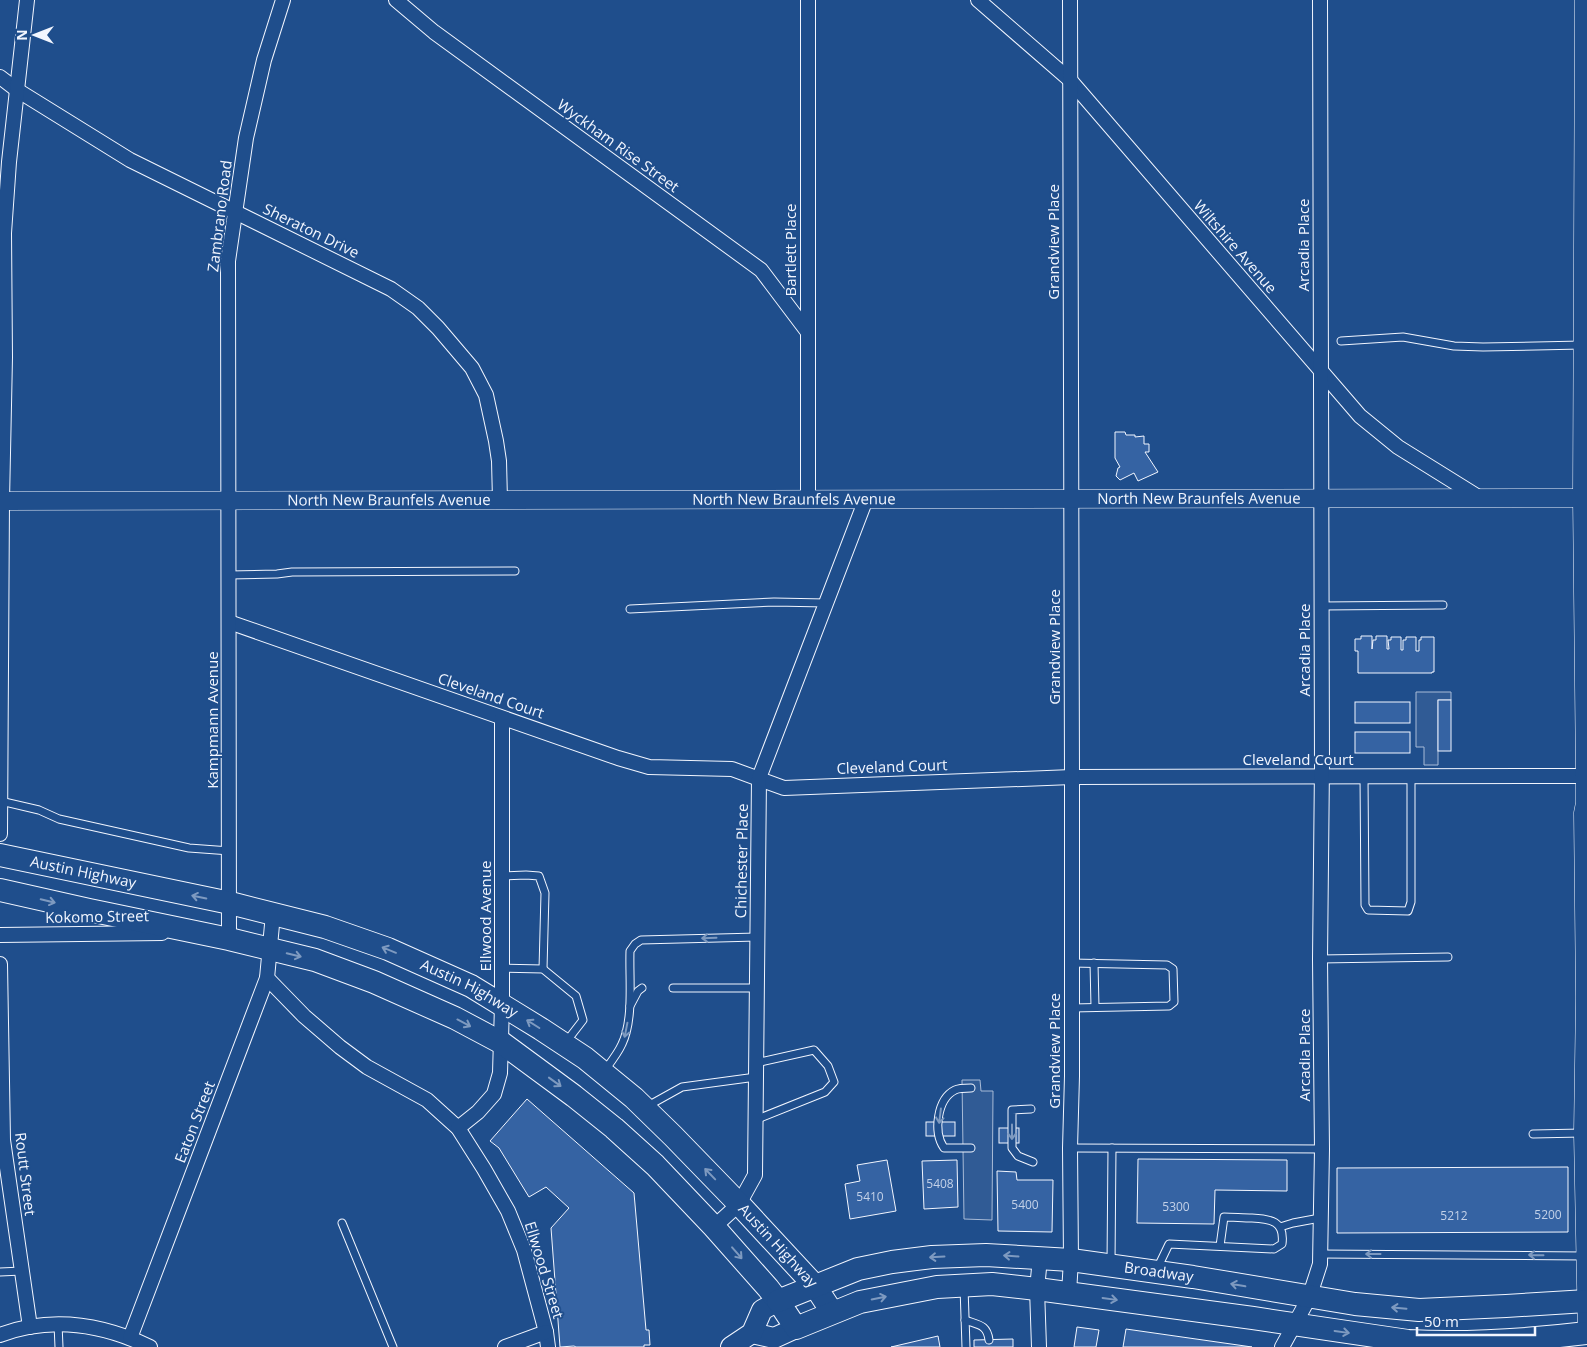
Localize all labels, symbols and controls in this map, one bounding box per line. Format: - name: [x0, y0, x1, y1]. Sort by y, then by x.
- north arrow: [10, 10, 60, 60]
- text: N: [12, 29, 31, 41]
- street label: Wyckham Rise Street: [554, 94, 684, 196]
- street label: Zambrano Road: [202, 159, 236, 273]
- street label: Grandview Place: [1043, 184, 1063, 300]
- street label: Wiltshire Avenue: [1190, 195, 1282, 297]
- street label: Sheraton Drive: [260, 198, 363, 262]
- street label: Arcadia Place: [1293, 198, 1313, 292]
- street label: Bartlett Place: [780, 203, 800, 297]
- street label: North New Braunfels Avenue: [692, 488, 896, 509]
- street label: North New Braunfels Avenue: [1097, 488, 1301, 508]
- street label: North New Braunfels Avenue: [287, 489, 491, 509]
- street label: Grandview Place: [1044, 589, 1064, 705]
- street label: Arcadia Place: [1294, 603, 1314, 697]
- street label: Kampmann Avenue: [202, 651, 222, 789]
- street label: Cleveland Court: [436, 668, 547, 723]
- street label: Cleveland Court: [1242, 749, 1354, 769]
- street label: Cleveland Court: [836, 754, 948, 778]
- street label: Chichester Place: [730, 803, 752, 919]
- street label: Austin Highway: [29, 851, 139, 892]
- street label: Ellwood Avenue: [475, 861, 495, 971]
- one-way arrow: [191, 892, 207, 901]
- one-way arrow: [39, 897, 55, 906]
- street label: Kokomo Street: [45, 905, 149, 927]
- one-way arrow: [701, 933, 717, 942]
- one-way arrow: [382, 945, 397, 954]
- one-way arrow: [285, 951, 301, 960]
- street label: Austin Highway: [418, 954, 523, 1022]
- street label: Grandview Place: [1044, 993, 1064, 1109]
- street label: Arcadia Place: [1294, 1008, 1314, 1102]
- one-way arrow: [456, 1018, 470, 1028]
- one-way arrow: [527, 1018, 541, 1028]
- one-way arrow: [621, 1022, 630, 1038]
- one-way arrow: [548, 1077, 562, 1087]
- street label: Eaton Street: [169, 1078, 219, 1165]
- one-way arrow: [935, 1108, 945, 1124]
- one-way arrow: [1007, 1124, 1017, 1140]
- street label: Routt Street: [11, 1131, 41, 1217]
- one-way arrow: [704, 1167, 716, 1180]
- house number: 5408: [926, 1175, 954, 1192]
- house number: 5410: [856, 1188, 884, 1205]
- house number: 5400: [1011, 1196, 1039, 1213]
- house number: 5300: [1162, 1198, 1190, 1215]
- street label: Austin Highway: [735, 1199, 823, 1292]
- house number: 5200: [1534, 1206, 1562, 1223]
- house number: 5212: [1440, 1207, 1468, 1224]
- street label: Ellwood Street: [521, 1219, 569, 1321]
- one-way arrow: [731, 1247, 743, 1260]
- one-way arrow: [1366, 1249, 1382, 1259]
- one-way arrow: [1528, 1250, 1544, 1260]
- one-way arrow: [929, 1252, 945, 1261]
- one-way arrow: [1003, 1252, 1019, 1261]
- street label: Broadway: [1123, 1257, 1195, 1286]
- one-way arrow: [1230, 1280, 1246, 1290]
- one-way arrow: [871, 1293, 887, 1302]
- one-way arrow: [1101, 1294, 1117, 1304]
- one-way arrow: [1391, 1304, 1407, 1313]
- scale bar: [1417, 1304, 1534, 1336]
- text: 50 m: [1424, 1311, 1459, 1331]
- one-way arrow: [1334, 1327, 1350, 1337]

